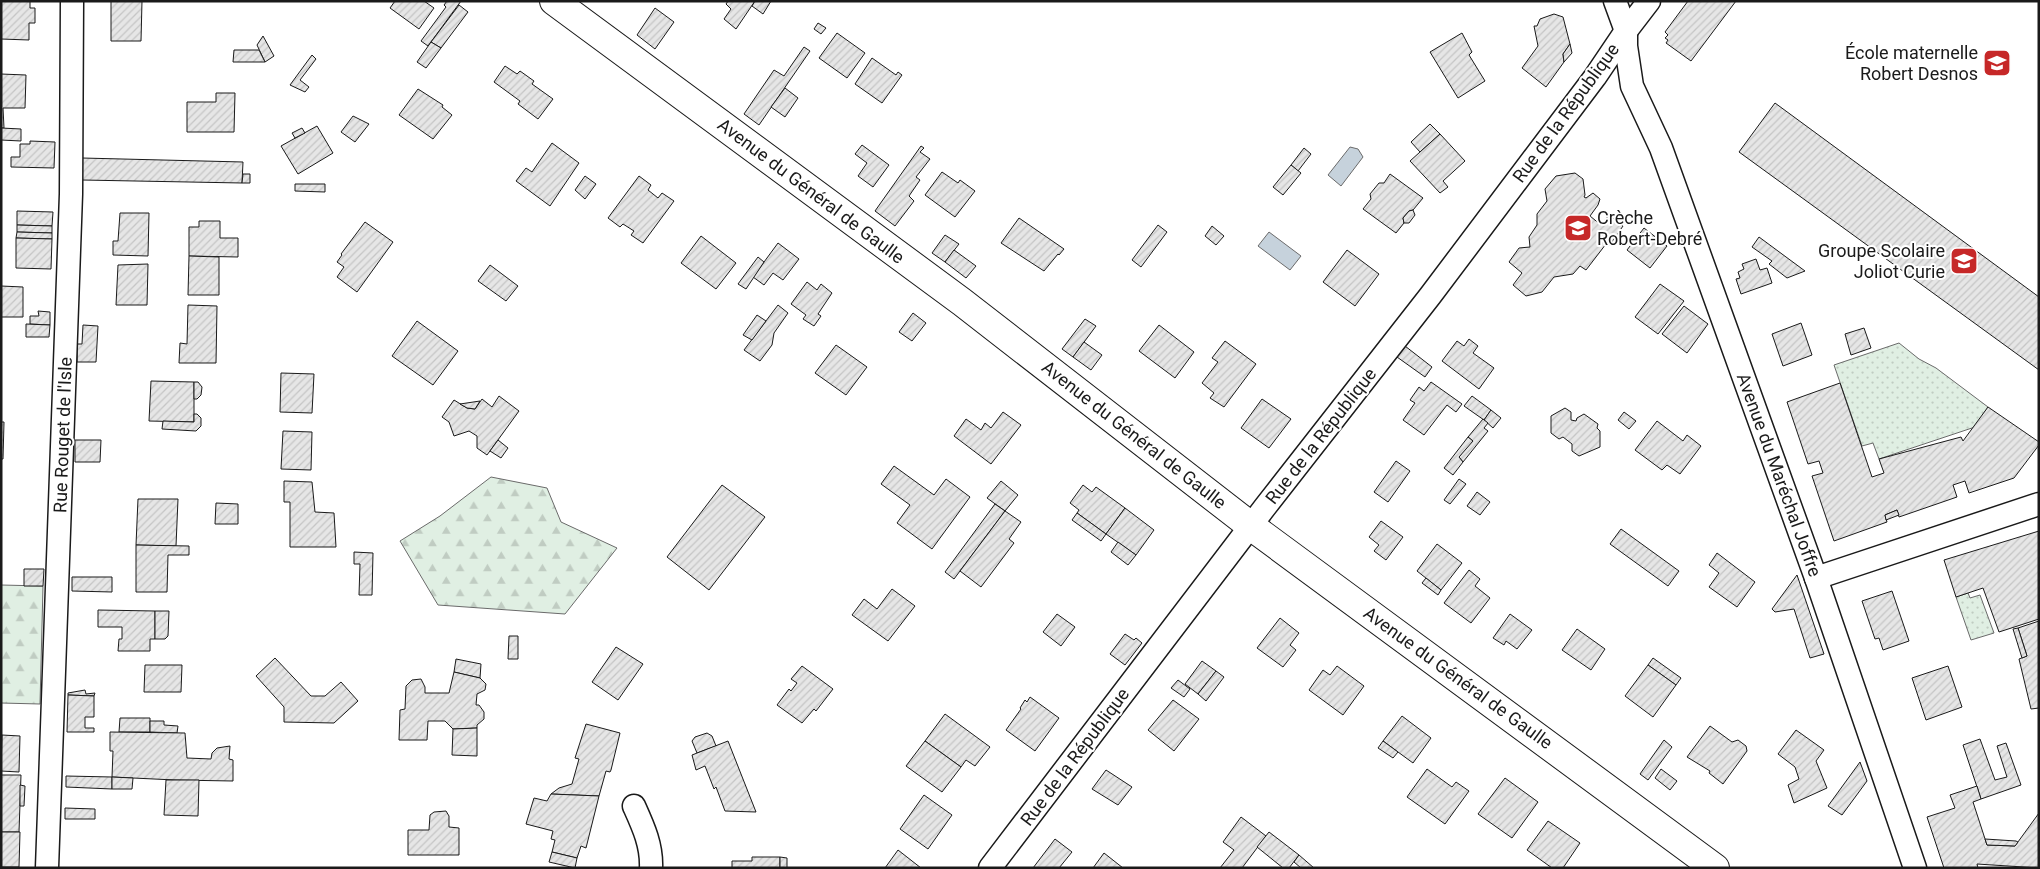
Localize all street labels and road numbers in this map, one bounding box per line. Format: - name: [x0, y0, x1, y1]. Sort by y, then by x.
- street label: Rue de la République: [1508, 39, 1623, 186]
- street label: Avenue du Général de Gaulle: [714, 114, 909, 268]
- street label: Avenue du Général de Gaulle: [1038, 356, 1231, 513]
- street label: Rue Rouget de l'Isle: [49, 357, 76, 513]
- street label: Rue de la République: [1261, 363, 1380, 508]
- street label: Avenue du Maréchal Joffre: [1733, 370, 1826, 579]
- street label: Avenue du Général de Gaulle: [1360, 602, 1557, 753]
- street label: Rue de la République: [1016, 684, 1133, 830]

